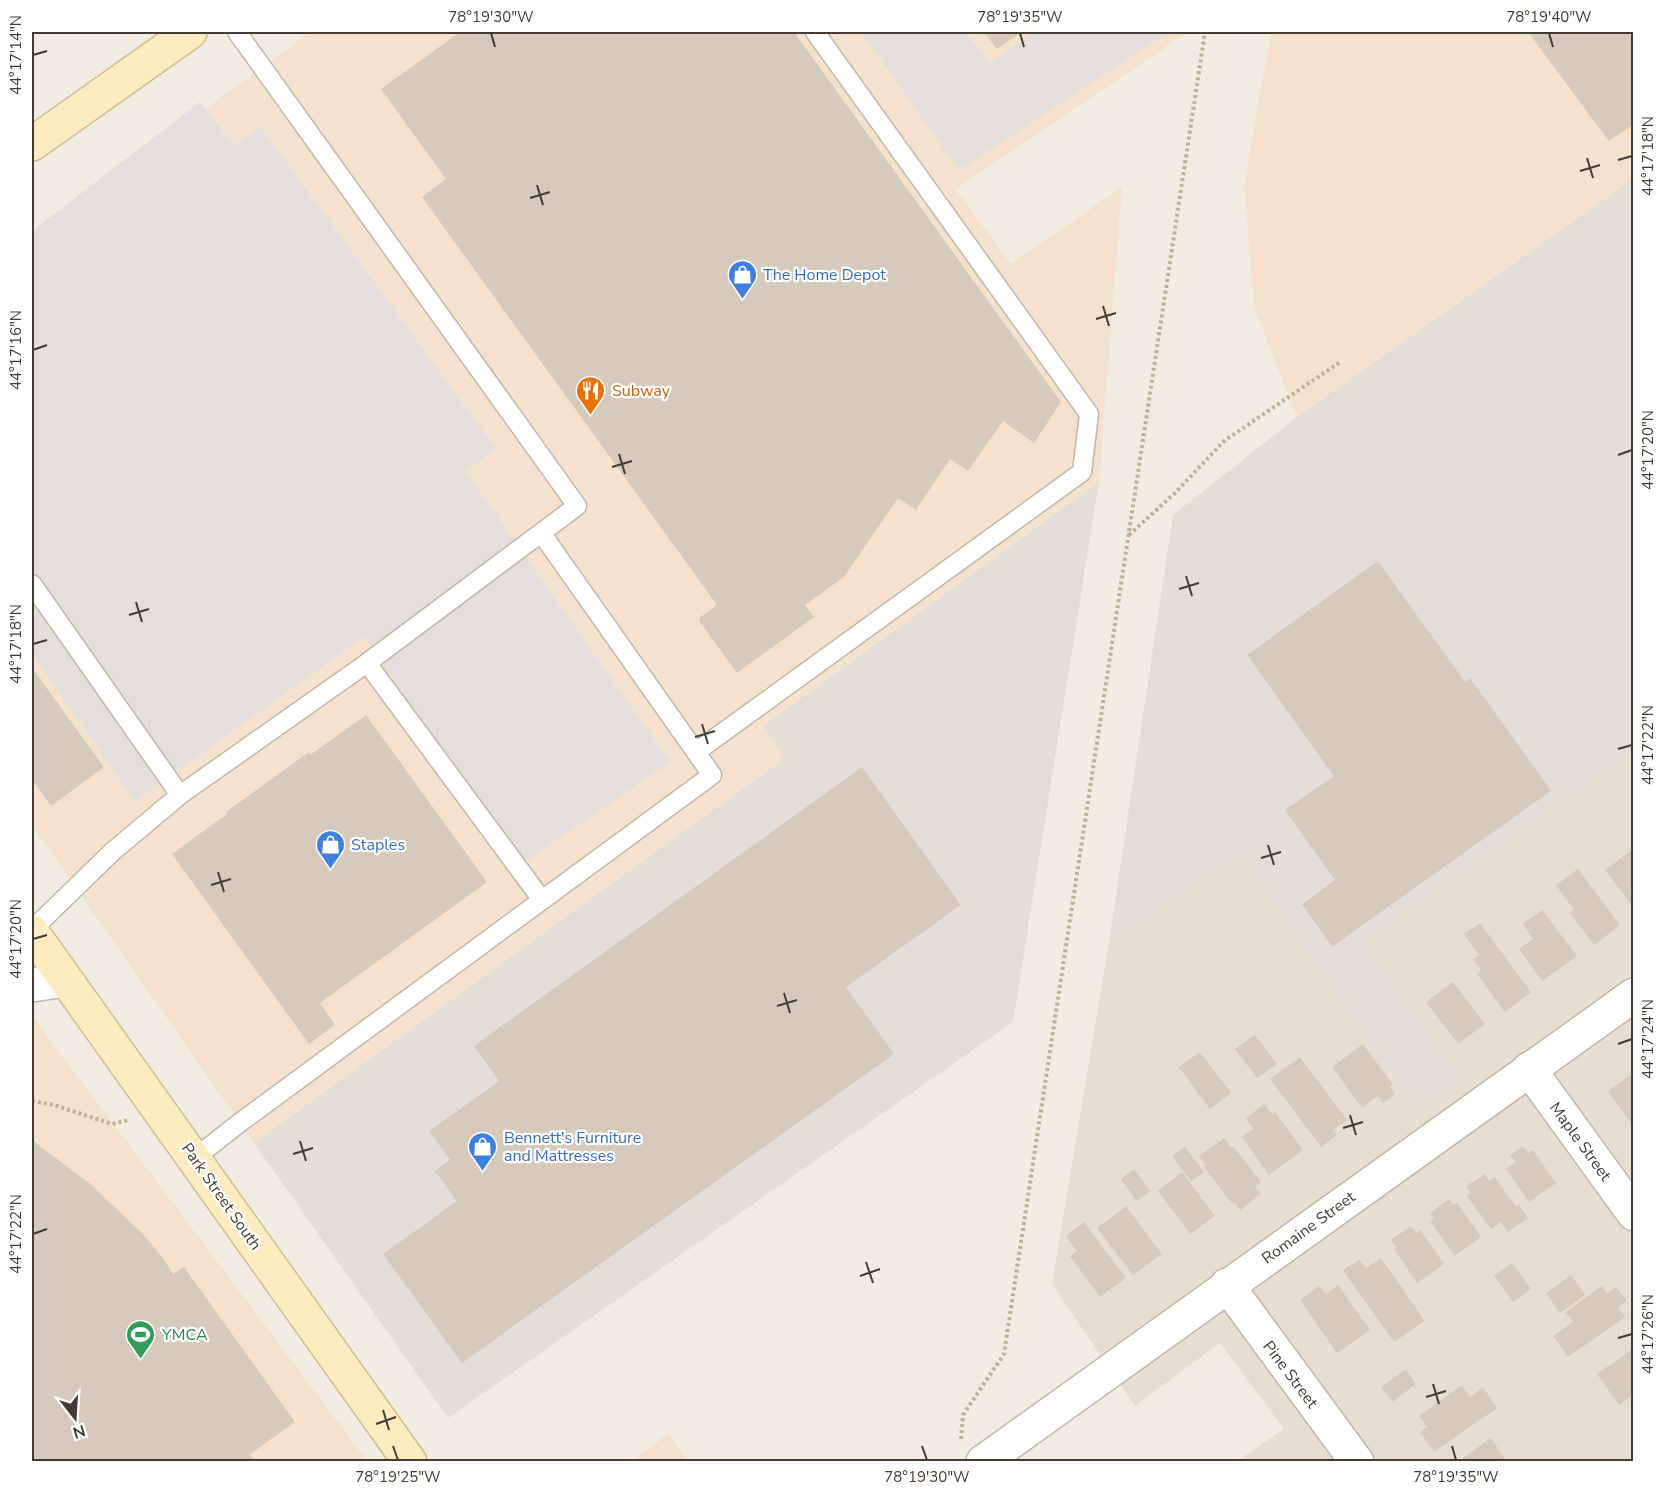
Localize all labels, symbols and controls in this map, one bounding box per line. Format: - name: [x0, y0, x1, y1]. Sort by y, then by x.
- text: 78°19'30"W: [448, 7, 534, 27]
- text: 78°19'35"W: [977, 7, 1063, 27]
- text: 78°19'40"W: [1506, 7, 1592, 27]
- text: 44°17'14"N: [6, 15, 26, 95]
- text: 44°17'18"N: [1638, 116, 1658, 196]
- shop icon: The Home Depot: [726, 258, 758, 300]
- place label: The Home Depot: [763, 264, 886, 286]
- text: 44°17'16"N: [6, 310, 26, 390]
- restaurant icon: Subway: [575, 374, 607, 416]
- place label: Subway: [612, 380, 671, 402]
- text: 44°17'20"N: [1638, 410, 1658, 490]
- text: 44°17'18"N: [6, 604, 26, 684]
- text: 44°17'22"N: [1638, 705, 1658, 785]
- shop icon: Staples: [314, 828, 346, 870]
- place label: Staples: [351, 834, 405, 856]
- text: 44°17'20"N: [6, 899, 26, 979]
- text: 44°17'24"N: [1638, 999, 1658, 1079]
- street label: Maple Street: [1544, 1098, 1616, 1186]
- place label: Bennett's Furniture and Mattresses: [504, 1127, 641, 1167]
- shop icon: Bennett's Furniture and Mattresses: [467, 1130, 499, 1172]
- street label: Park Street South: [176, 1139, 266, 1255]
- street label: Romaine Street: [1257, 1186, 1360, 1269]
- text: 44°17'22"N: [6, 1194, 26, 1274]
- text: 44°17'26"N: [1638, 1294, 1658, 1374]
- sports icon: YMCA: [125, 1318, 157, 1360]
- place label: YMCA: [161, 1324, 208, 1346]
- street label: Pine Street: [1258, 1336, 1323, 1413]
- north arrow: [45, 1388, 105, 1448]
- text: N: [70, 1419, 88, 1444]
- text: 78°19'25"W: [355, 1467, 441, 1487]
- text: 78°19'30"W: [884, 1467, 970, 1487]
- text: 78°19'35"W: [1413, 1467, 1499, 1487]

